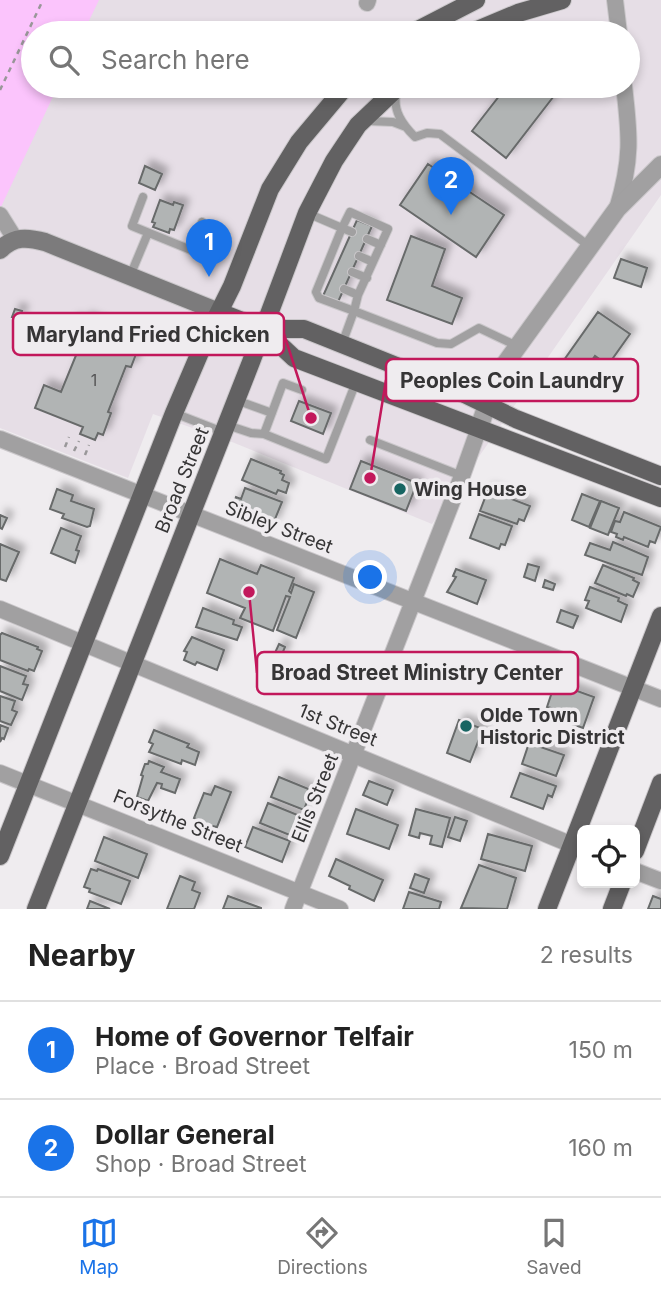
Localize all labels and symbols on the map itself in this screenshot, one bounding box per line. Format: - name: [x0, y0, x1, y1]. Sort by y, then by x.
- pin: 2: [428, 157, 474, 215]
- pin: 1: [186, 219, 232, 277]
- callout: Maryland Fried Chicken: [13, 313, 284, 355]
- text: Maryland Fried Chicken: [26, 322, 270, 347]
- callout: Peoples Coin Laundry: [386, 359, 638, 401]
- text: Peoples Coin Laundry: [400, 368, 624, 393]
- house number: 1: [91, 370, 97, 390]
- street label: Broad Street: [150, 424, 214, 536]
- place label: Wing House: [414, 478, 527, 501]
- marker: Wing House: [392, 481, 408, 497]
- street label: Sibley Street: [222, 496, 336, 558]
- your location: [353, 560, 387, 594]
- callout: Broad Street Ministry Center: [257, 652, 578, 694]
- text: Broad Street Ministry Center: [271, 660, 564, 685]
- street label: 1st Street: [295, 699, 381, 751]
- place label: Olde Town Historic District: [480, 704, 625, 749]
- marker: Olde Town Historic District: [458, 718, 474, 734]
- street label: Ellis Street: [287, 750, 343, 846]
- street label: Forsythe Street: [110, 785, 246, 857]

